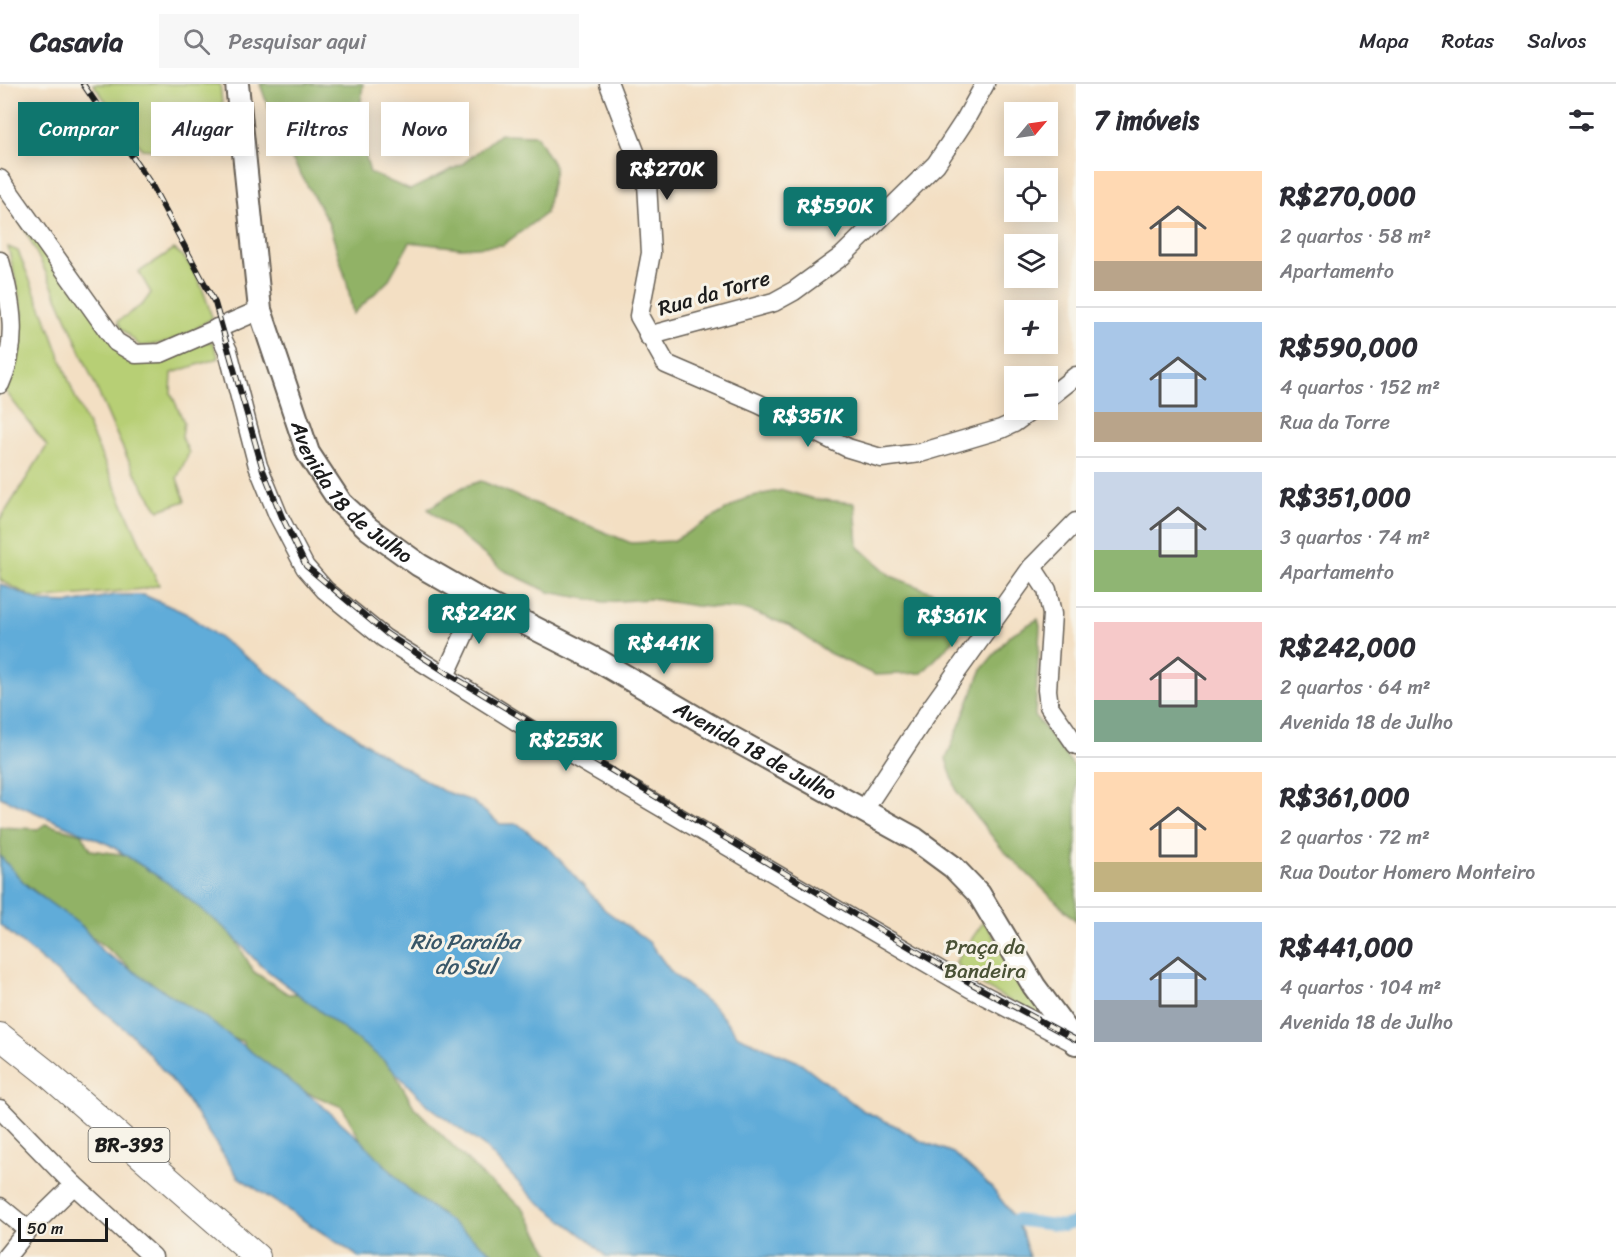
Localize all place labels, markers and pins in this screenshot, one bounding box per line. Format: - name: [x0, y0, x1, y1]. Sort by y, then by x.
- pin: R$270K: [618, 150, 716, 201]
- pin: R$590K: [786, 187, 884, 238]
- pin: R$351K: [759, 397, 857, 448]
- pin: R$242K: [430, 594, 528, 645]
- pin: R$361K: [903, 597, 1001, 648]
- pin: R$441K: [615, 624, 713, 675]
- pin: R$253K: [517, 721, 615, 772]

